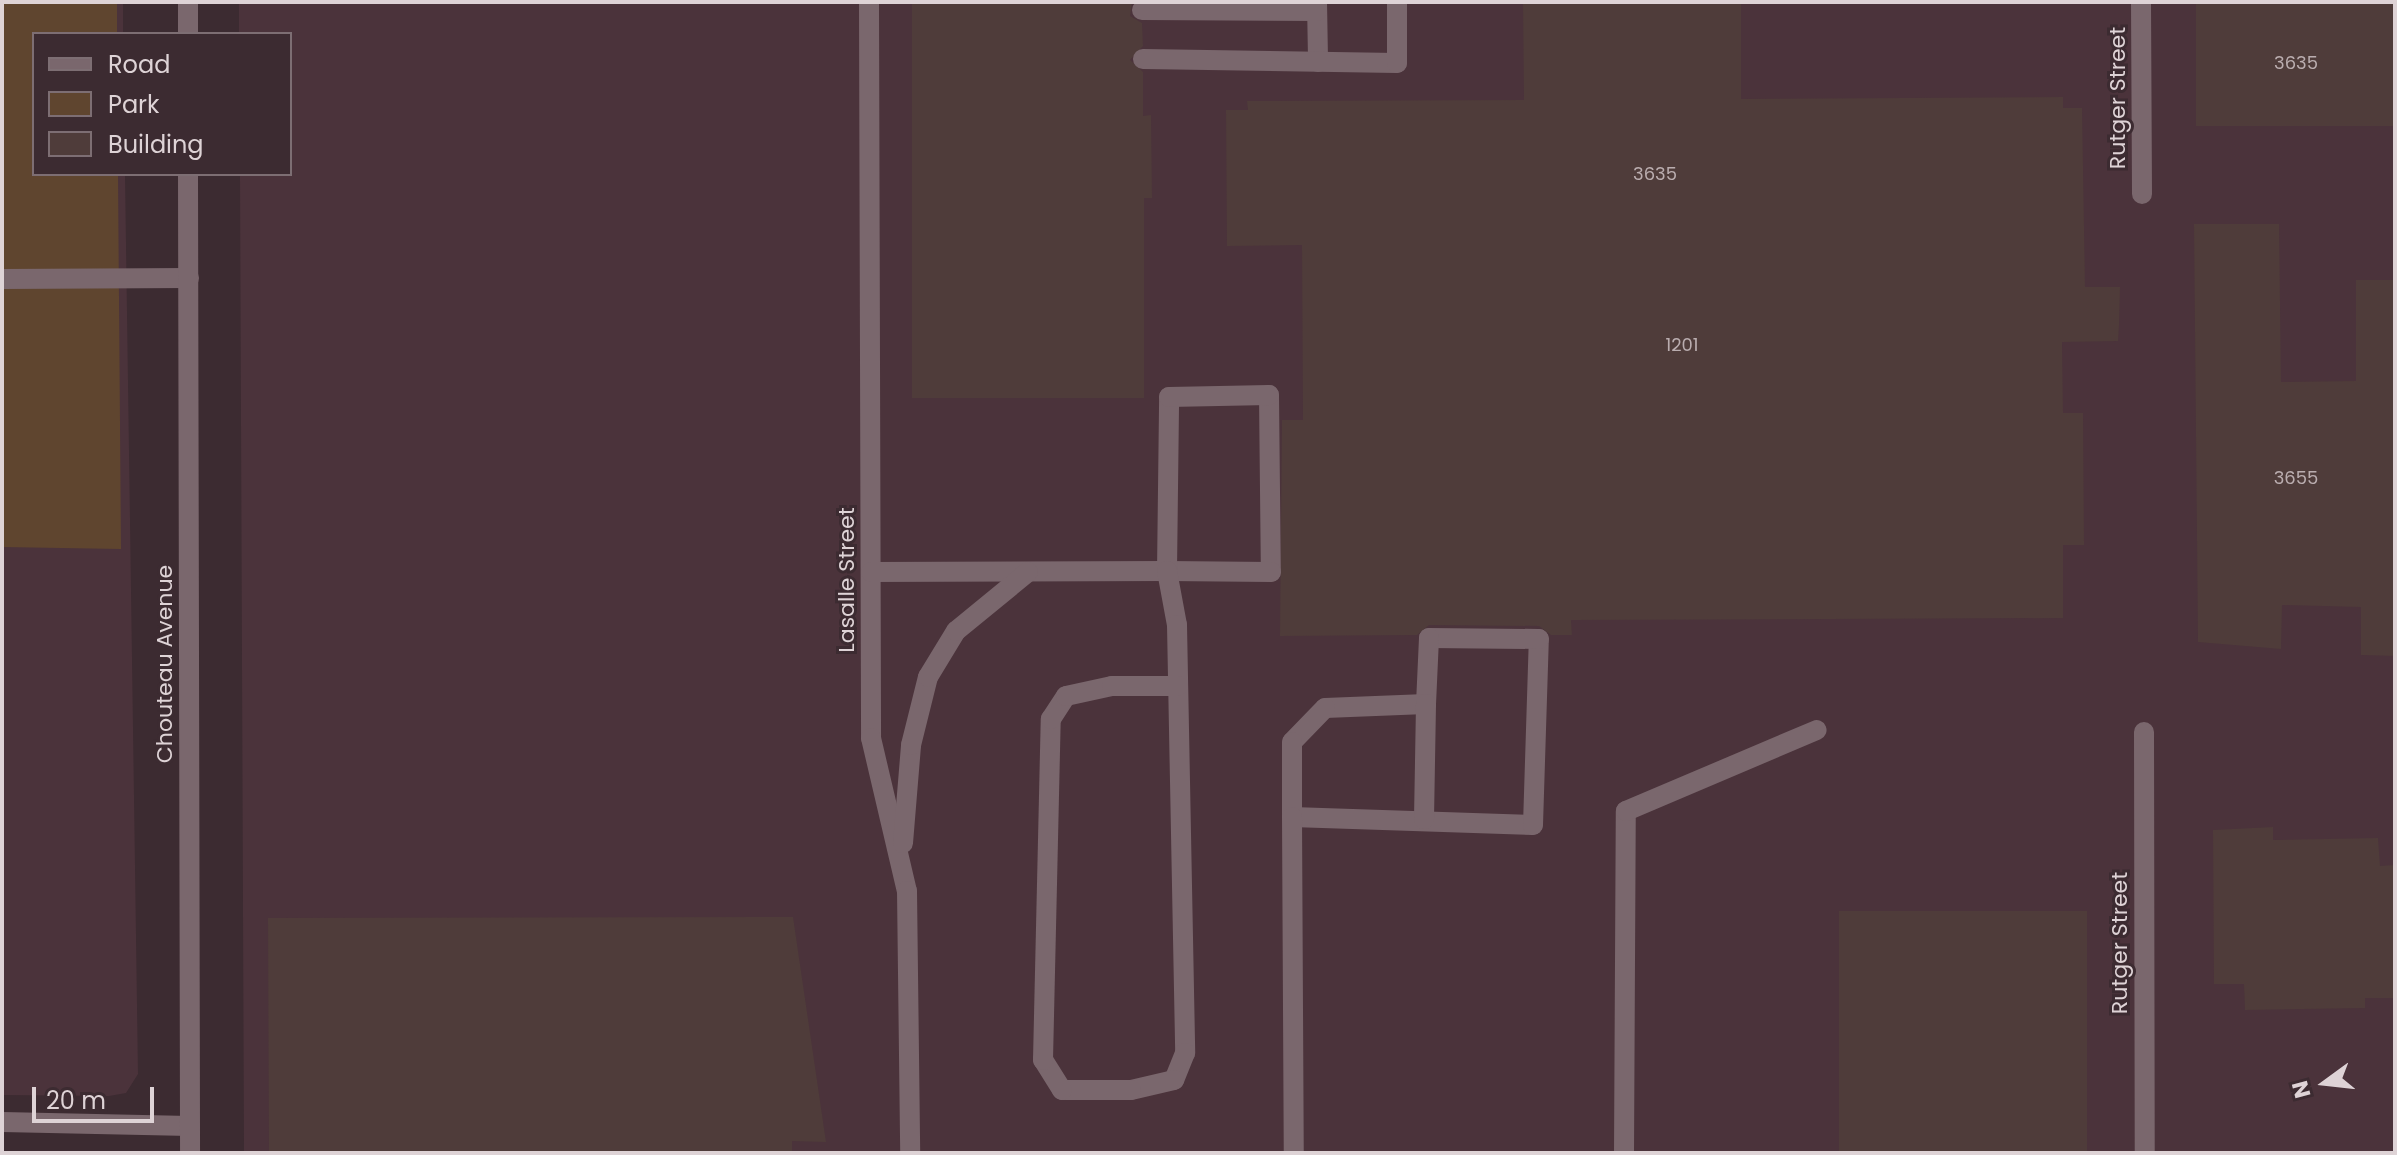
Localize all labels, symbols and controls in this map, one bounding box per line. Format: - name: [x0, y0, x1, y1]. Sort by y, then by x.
- street label: Rutger Street: [2105, 27, 2131, 169]
- legend: [32, 32, 292, 176]
- text: Road: [108, 48, 170, 81]
- house number: 3635: [2274, 52, 2318, 74]
- text: Park: [108, 88, 159, 121]
- text: Building: [108, 128, 204, 161]
- house number: 3635: [1633, 163, 1677, 185]
- house number: 1201: [1665, 334, 1699, 356]
- house number: 3655: [2274, 467, 2318, 489]
- street label: Lasalle Street: [834, 507, 860, 653]
- street label: Chouteau Avenue: [152, 565, 178, 763]
- street label: Rutger Street: [2107, 872, 2133, 1014]
- north arrow: [2285, 1043, 2365, 1123]
- scale bar: [36, 1071, 158, 1121]
- text: N: [2284, 1077, 2318, 1101]
- text: 20 m: [46, 1084, 106, 1117]

